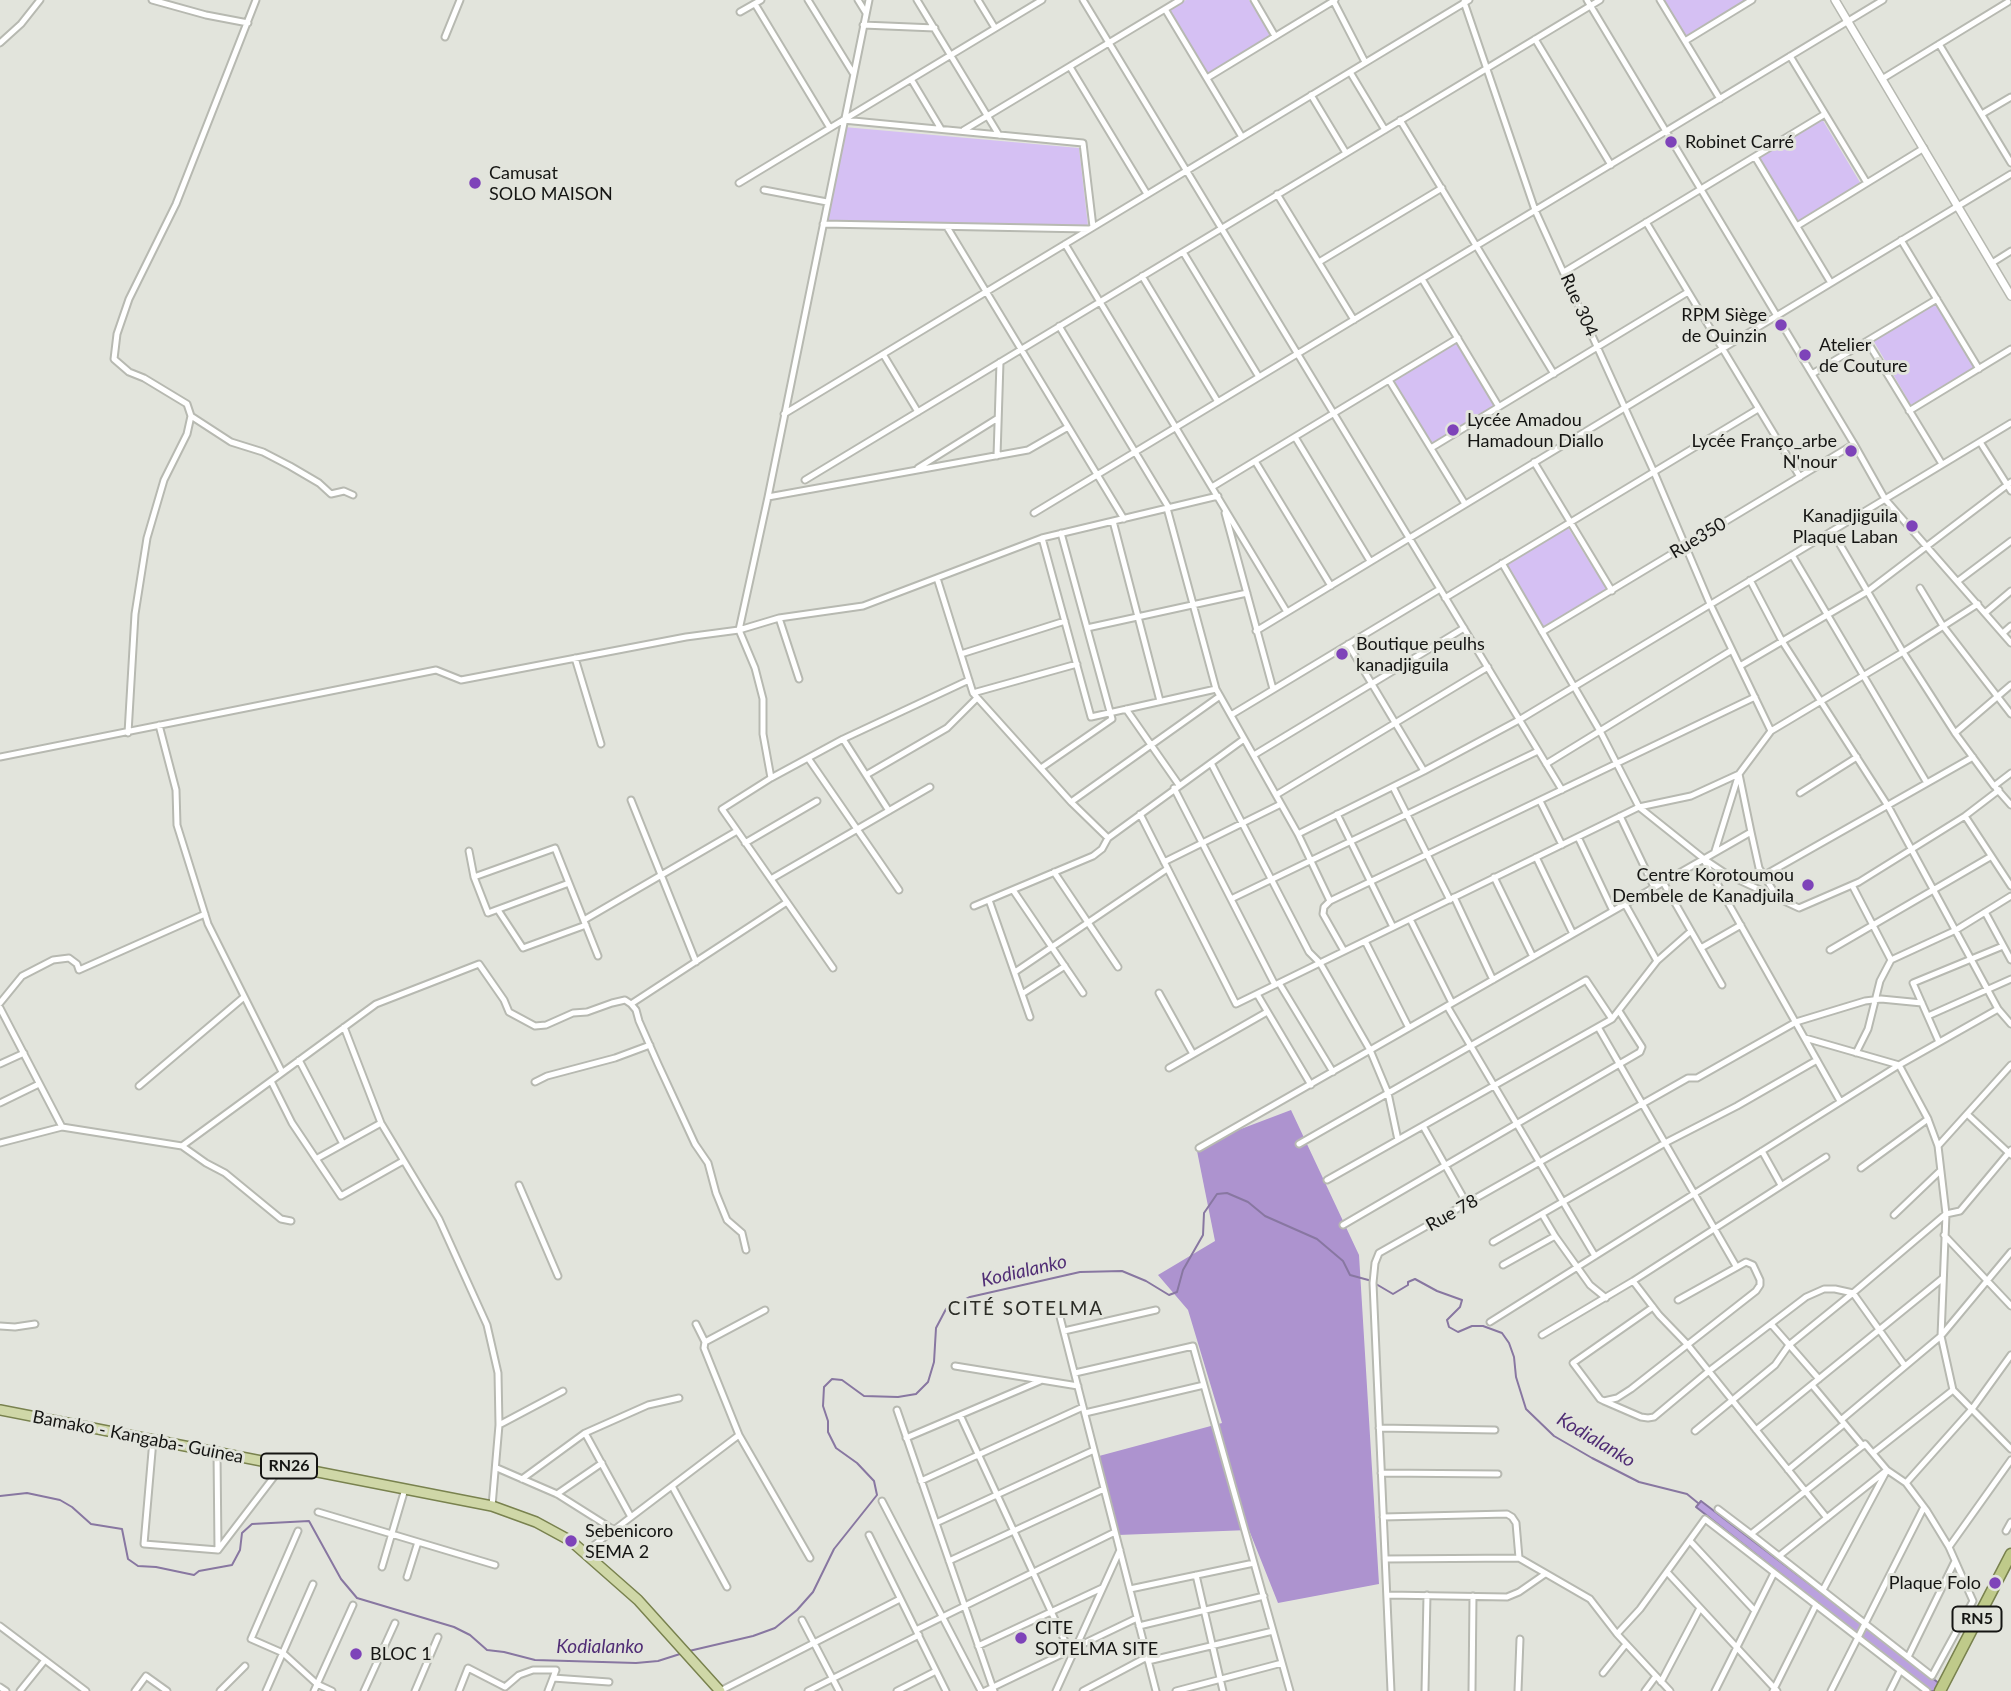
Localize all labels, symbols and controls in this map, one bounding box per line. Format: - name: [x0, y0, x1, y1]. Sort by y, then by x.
- place label: Robinet Carré: [1685, 131, 1794, 153]
- marker: Robinet Carré: [1663, 134, 1679, 150]
- place label: Camusat SOLO MAISON: [489, 162, 613, 204]
- marker: Camusat SOLO MAISON: [467, 175, 483, 191]
- street label: Rue 304: [1556, 270, 1602, 340]
- place label: RPM Siège de Ouinzin: [1681, 304, 1767, 346]
- marker: RPM Siège de Ouinzin: [1773, 317, 1789, 333]
- place label: Atelier de Couture: [1819, 334, 1907, 376]
- marker: Atelier de Couture: [1797, 347, 1813, 363]
- place label: Lycée Amadou Hamadoun Diallo: [1467, 409, 1604, 452]
- marker: Lycée Amadou Hamadoun Diallo: [1445, 422, 1461, 438]
- place label: Lycée Franço_arbe N'nour: [1692, 430, 1837, 472]
- marker: Lycée Franço_arbe N'nour: [1843, 443, 1859, 459]
- place label: Kanadjiguila Plaque Laban: [1793, 505, 1898, 548]
- street label: Rue350: [1666, 513, 1730, 563]
- marker: Kanadjiguila Plaque Laban: [1904, 518, 1920, 534]
- place label: Boutique peulhs kanadjiguila: [1356, 633, 1485, 676]
- marker: Boutique peulhs kanadjiguila: [1334, 646, 1350, 662]
- place label: Centre Korotoumou Dembele de Kanadjuila: [1612, 864, 1794, 906]
- marker: Centre Korotoumou Dembele de Kanadjuila: [1800, 877, 1816, 893]
- street label: Rue 78: [1422, 1190, 1482, 1236]
- water label: Kodialanko: [979, 1250, 1069, 1292]
- district label: CITÉ SOTELMA: [949, 1298, 1103, 1320]
- street label: Bamako - Kangaba- Guinea: [31, 1406, 245, 1468]
- water label: Kodialanko: [1553, 1408, 1639, 1472]
- road number: RN26: [261, 1454, 317, 1478]
- place label: Sebenicoro SEMA 2: [585, 1520, 673, 1562]
- marker: Sebenicoro SEMA 2: [563, 1533, 579, 1549]
- place label: Plaque Folo: [1889, 1572, 1981, 1594]
- marker: Plaque Folo: [1987, 1575, 2003, 1591]
- road number: RN5: [1952, 1606, 2002, 1632]
- place label: CITE SOTELMA SITE: [1035, 1617, 1158, 1660]
- marker: CITE SOTELMA SITE: [1013, 1630, 1029, 1646]
- water label: Kodialanko: [556, 1636, 644, 1658]
- place label: BLOC 1: [370, 1643, 432, 1665]
- marker: BLOC 1: [348, 1646, 364, 1662]

